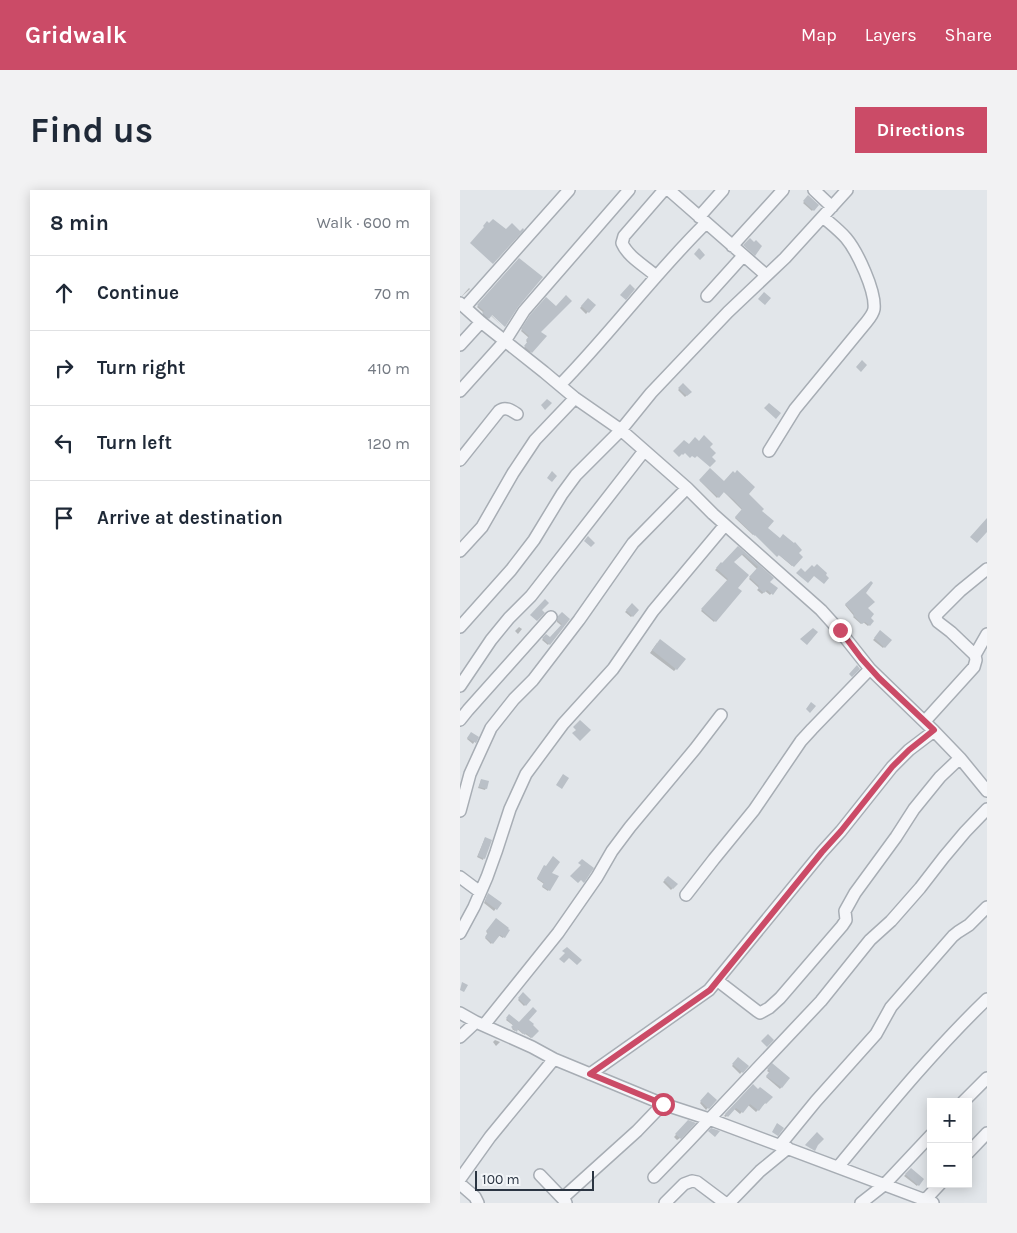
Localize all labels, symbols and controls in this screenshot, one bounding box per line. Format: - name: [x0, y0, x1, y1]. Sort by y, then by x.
- text: Gridwalk: [25, 21, 127, 49]
- text: Map: [801, 24, 837, 46]
- text: Layers: [865, 24, 917, 46]
- text: Share: [945, 24, 992, 46]
- button: Directions: [855, 107, 987, 153]
- text: Find us: [30, 110, 153, 151]
- text: 8 min: [50, 211, 109, 235]
- text: Walk · 600 m: [317, 213, 410, 232]
- icon: ahead: [50, 279, 78, 307]
- text: Continue: [97, 282, 179, 304]
- text: 70 m: [374, 284, 410, 303]
- icon: right: [50, 354, 78, 382]
- text: Turn right: [97, 357, 186, 379]
- text: 410 m: [368, 359, 410, 378]
- icon: left: [50, 429, 78, 457]
- text: Turn left: [97, 432, 172, 454]
- text: 120 m: [367, 434, 410, 453]
- icon: arrive: [50, 504, 78, 532]
- text: Arrive at destination: [97, 507, 283, 529]
- route end: [829, 619, 852, 642]
- route start: [652, 1093, 675, 1116]
- map controls: [927, 1098, 972, 1188]
- button: +: [927, 1098, 972, 1143]
- button: −: [927, 1143, 972, 1188]
- scale bar: [475, 1168, 594, 1191]
- text: 100 m: [482, 1171, 520, 1188]

